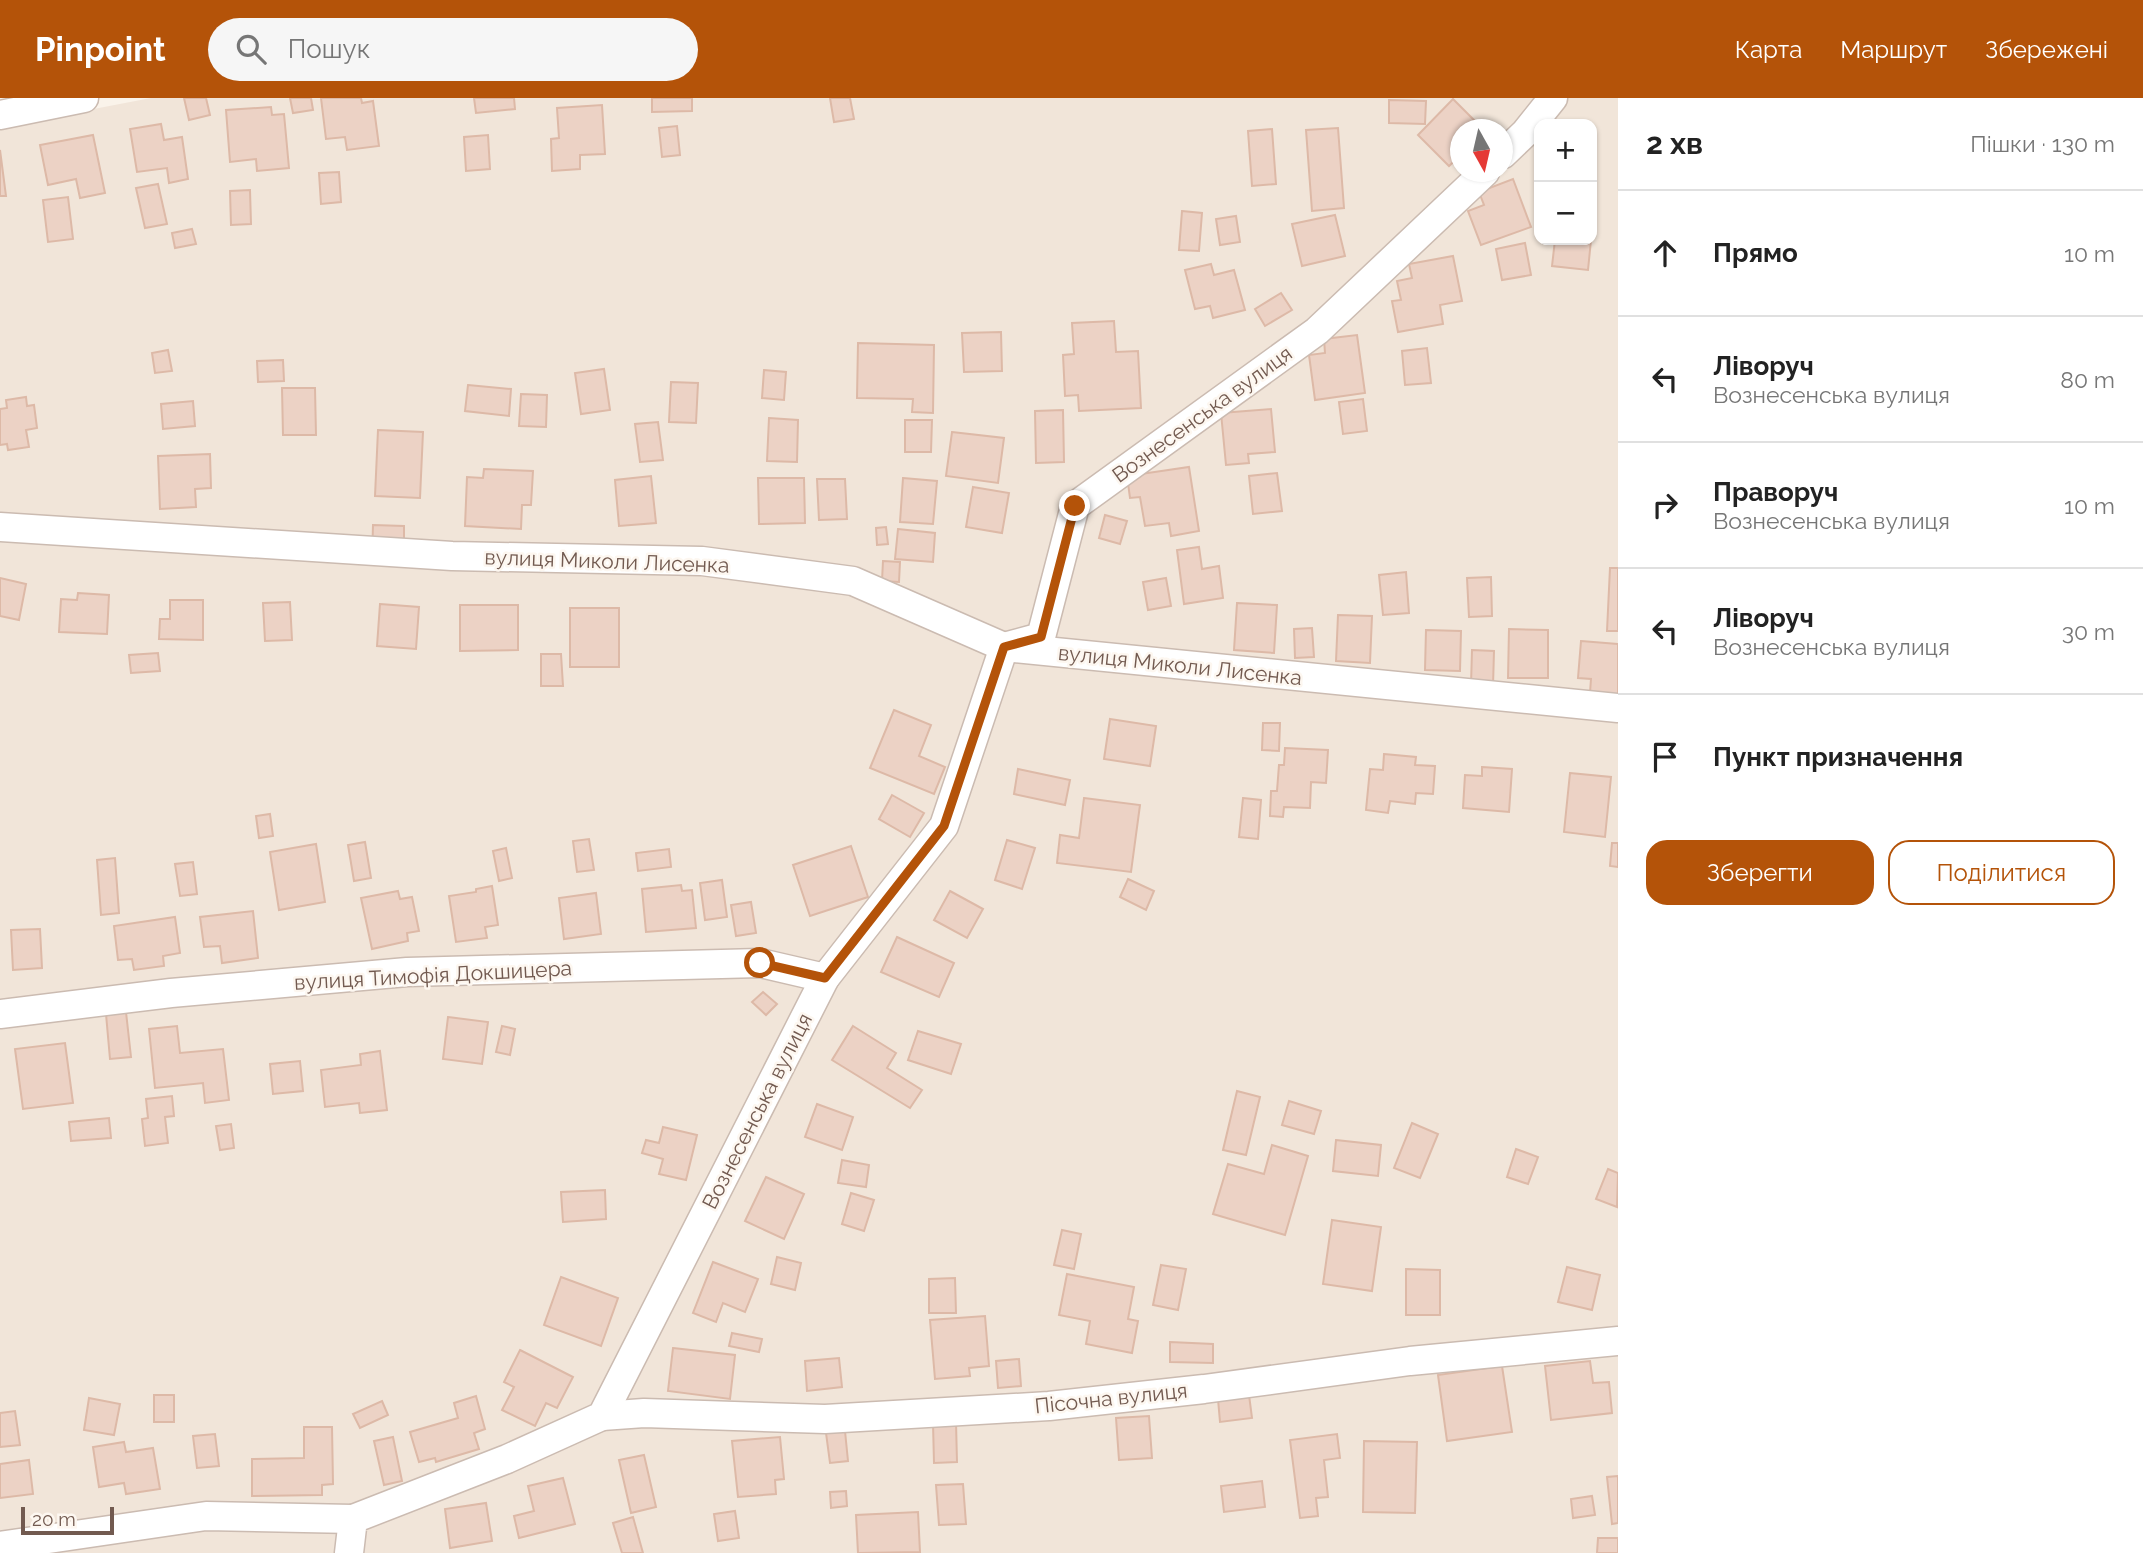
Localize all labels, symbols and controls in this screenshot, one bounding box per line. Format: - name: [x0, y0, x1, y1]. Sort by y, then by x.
- search box: [208, 18, 698, 81]
- text: Pinpoint: [35, 30, 166, 69]
- icon: search: [232, 30, 270, 68]
- text: Пошук: [288, 34, 370, 64]
- text: Карта: [1735, 35, 1802, 64]
- text: Маршрут: [1840, 35, 1947, 64]
- text: Збережені: [1985, 35, 2108, 64]
- north arrow: [1450, 119, 1513, 182]
- map controls: [1534, 119, 1597, 245]
- button: +: [1534, 119, 1597, 182]
- text: 2 хв: [1646, 126, 1703, 161]
- text: Пішки · 130 m: [1970, 130, 2115, 157]
- button: −: [1534, 182, 1597, 245]
- icon: ahead: [1646, 234, 1684, 272]
- text: Прямо: [1713, 238, 1798, 268]
- text: 10 m: [2064, 240, 2115, 267]
- street label: Вознесенська вулиця: [1107, 340, 1297, 488]
- text: Ліворуч: [1713, 351, 1814, 381]
- icon: left: [1646, 360, 1684, 398]
- text: 80 m: [2060, 366, 2115, 393]
- text: Вознесенська вулиця: [1713, 381, 1950, 408]
- text: Праворуч: [1713, 477, 1838, 507]
- icon: right: [1646, 486, 1684, 524]
- route end: [1059, 490, 1090, 521]
- text: 10 m: [2064, 492, 2115, 519]
- text: Вознесенська вулиця: [1713, 507, 1950, 534]
- street label: вулиця Миколи Лисенка: [484, 544, 730, 578]
- text: Ліворуч: [1713, 603, 1814, 633]
- icon: left: [1646, 612, 1684, 650]
- text: 30 m: [2062, 618, 2115, 645]
- text: Вознесенська вулиця: [1713, 633, 1950, 660]
- street label: вулиця Миколи Лисенка: [1057, 640, 1303, 690]
- icon: arrive: [1646, 738, 1684, 776]
- text: Пункт призначення: [1713, 742, 1963, 772]
- button: Зберегти: [1646, 840, 1874, 905]
- button: Поділитися: [1888, 840, 2115, 905]
- route start: [744, 947, 775, 978]
- street label: вулиця Тимофія Докшицера: [293, 955, 573, 995]
- street label: Вознесенська вулиця: [697, 1009, 817, 1213]
- street label: Пісочна вулиця: [1033, 1378, 1189, 1418]
- scale bar: [21, 1504, 114, 1536]
- text: 20 m: [32, 1508, 76, 1530]

